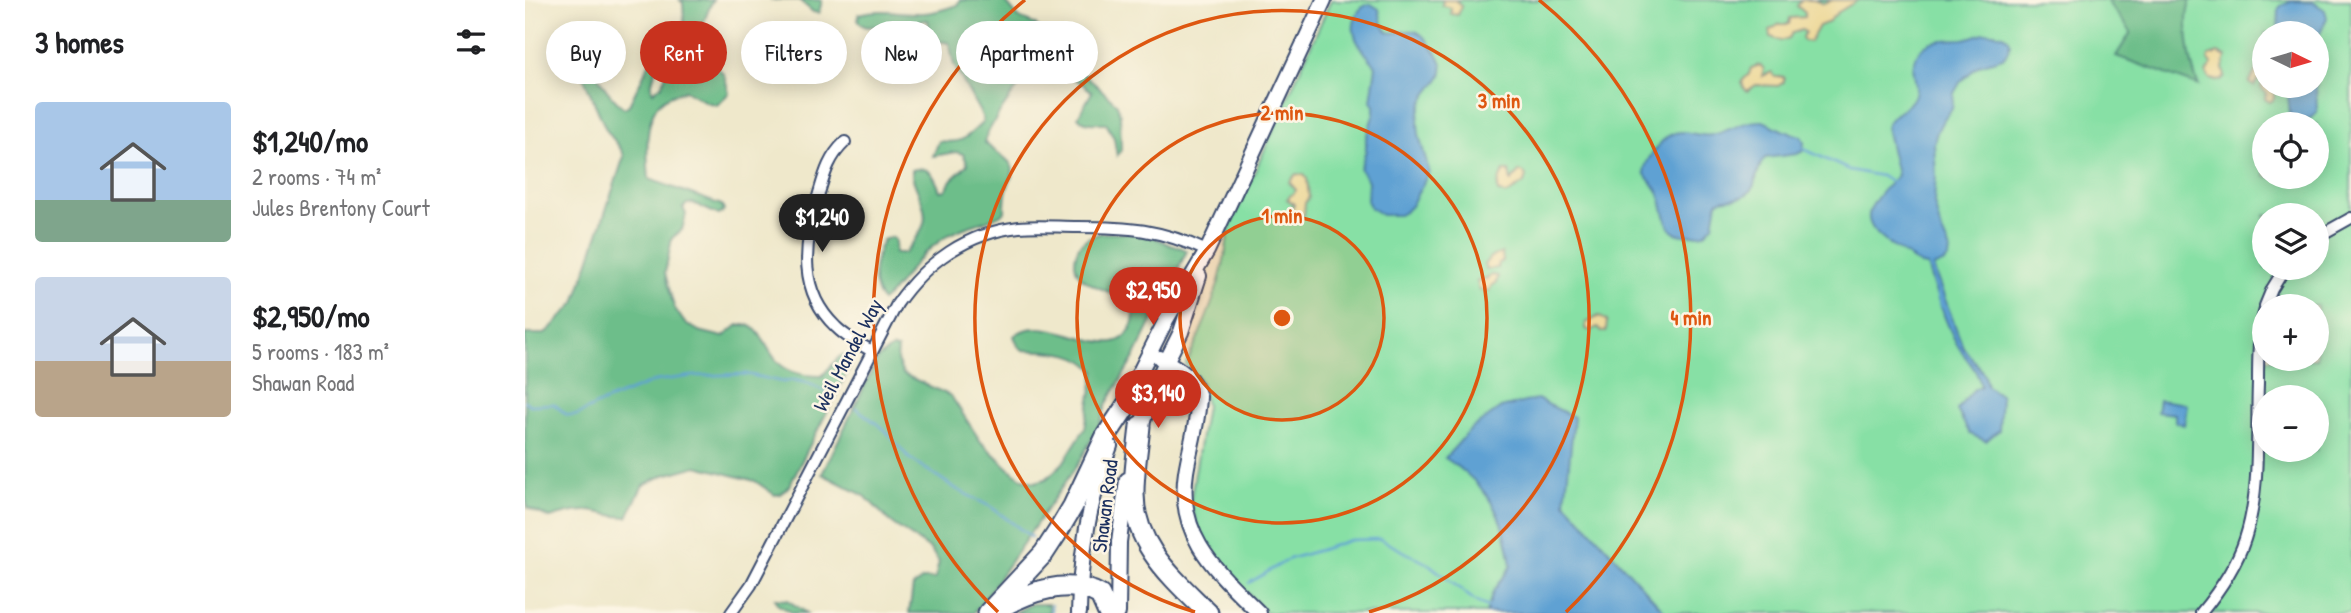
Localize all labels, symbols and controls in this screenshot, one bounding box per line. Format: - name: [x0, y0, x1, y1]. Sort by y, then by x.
- chip: Buy: [546, 21, 626, 84]
- chip: Rent: [640, 21, 727, 84]
- chip: Filters: [741, 21, 847, 84]
- chip: New: [861, 21, 942, 84]
- chip: Apartment: [956, 21, 1098, 84]
- north arrow: [2252, 21, 2329, 98]
- map controls: [2252, 21, 2329, 462]
- text: 3 homes: [35, 22, 124, 62]
- icon: filters: [452, 23, 490, 61]
- text: 3 min: [1478, 86, 1520, 115]
- text: 2 min: [1260, 98, 1304, 127]
- button: locate: [2252, 112, 2329, 189]
- text: $1,240/mo: [252, 121, 368, 161]
- icon: home: [91, 130, 175, 214]
- text: 2 rooms · 74 m²: [252, 161, 381, 192]
- text: Jules Brentony Court: [252, 192, 430, 223]
- pin: $1,240: [765, 194, 879, 254]
- text: $1,240: [795, 201, 849, 232]
- text: 1 min: [1262, 201, 1302, 230]
- button: layers: [2252, 203, 2329, 280]
- pin: $2,950: [1096, 268, 1210, 327]
- text: $2,950: [1125, 274, 1181, 305]
- street label: Weil Mandel Way: [806, 293, 889, 416]
- button: +: [2252, 294, 2329, 371]
- text: $2,950/mo: [252, 296, 370, 336]
- text: 4 min: [1670, 303, 1712, 332]
- icon: home: [91, 305, 175, 389]
- centre of rings: [1270, 306, 1294, 330]
- text: 5 rooms · 183 m²: [252, 336, 389, 367]
- text: Shawan Road: [252, 367, 354, 398]
- pin: $3,140: [1101, 370, 1215, 430]
- text: $3,140: [1131, 377, 1185, 408]
- button: −: [2252, 385, 2329, 462]
- street label: Shawan Road: [1084, 458, 1125, 554]

